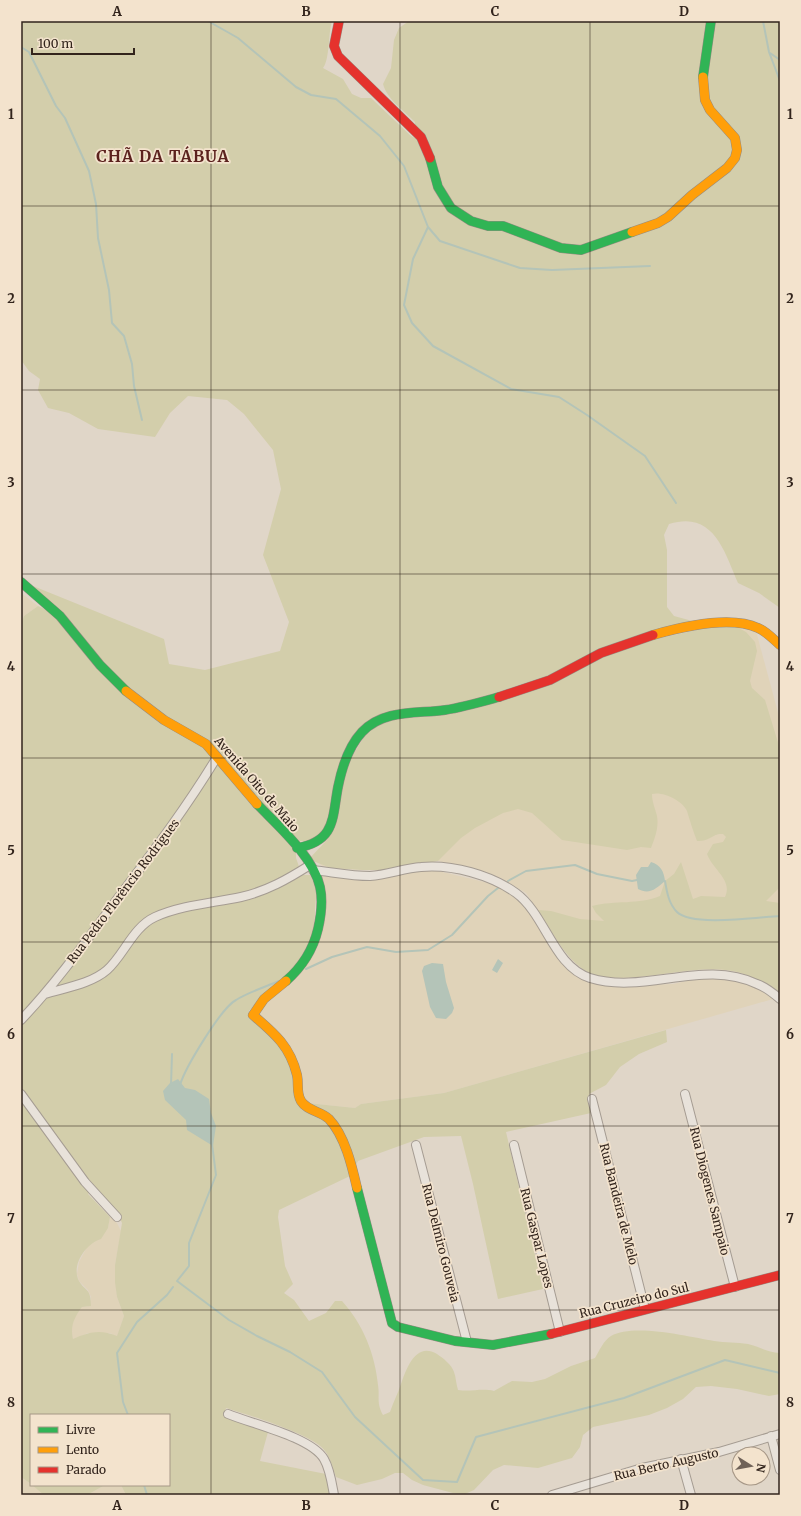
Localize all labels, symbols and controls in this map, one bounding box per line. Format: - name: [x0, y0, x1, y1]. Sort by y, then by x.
- text: A: [111, 3, 122, 20]
- text: B: [301, 3, 311, 20]
- text: C: [491, 3, 500, 20]
- text: D: [679, 3, 689, 20]
- scale bar: [32, 30, 134, 56]
- text: 100 m: [38, 36, 73, 51]
- text: 1: [8, 106, 14, 123]
- text: 1: [787, 106, 793, 123]
- district label: CHÃ DA TÁBUA: [96, 146, 230, 166]
- text: 2: [7, 290, 15, 307]
- text: 2: [786, 290, 794, 307]
- text: 3: [7, 474, 15, 491]
- text: 3: [786, 474, 794, 491]
- text: 4: [7, 658, 16, 675]
- text: 4: [786, 658, 795, 675]
- street label: Avenida Oito de Maio: [211, 733, 302, 835]
- street label: Rua Pedro Florêncio Rodrigues: [64, 816, 182, 966]
- text: 5: [7, 842, 15, 859]
- text: 5: [786, 842, 794, 859]
- text: 6: [7, 1026, 15, 1043]
- text: 6: [786, 1026, 794, 1043]
- street label: Rua Diogenes Sampaio: [687, 1125, 733, 1257]
- street label: Rua Bandeira de Melo: [597, 1142, 641, 1266]
- street label: Rua Delmiro Gouveia: [419, 1182, 463, 1304]
- street label: Rua Gaspar Lopes: [517, 1186, 557, 1290]
- text: 7: [7, 1210, 15, 1227]
- text: 7: [786, 1210, 794, 1227]
- street label: Rua Cruzeiro do Sul: [578, 1279, 691, 1321]
- text: 8: [7, 1394, 15, 1411]
- text: 8: [786, 1394, 794, 1411]
- legend: [30, 1414, 170, 1486]
- text: Livre: [66, 1422, 95, 1437]
- text: Lento: [66, 1442, 99, 1457]
- street label: Rua Berto Augusto: [612, 1445, 720, 1483]
- north arrow: [731, 1446, 771, 1486]
- text: Parado: [66, 1462, 106, 1477]
- text: N: [753, 1462, 769, 1474]
- text: A: [111, 1497, 122, 1514]
- text: B: [301, 1497, 311, 1514]
- text: C: [491, 1497, 500, 1514]
- text: D: [679, 1497, 689, 1514]

